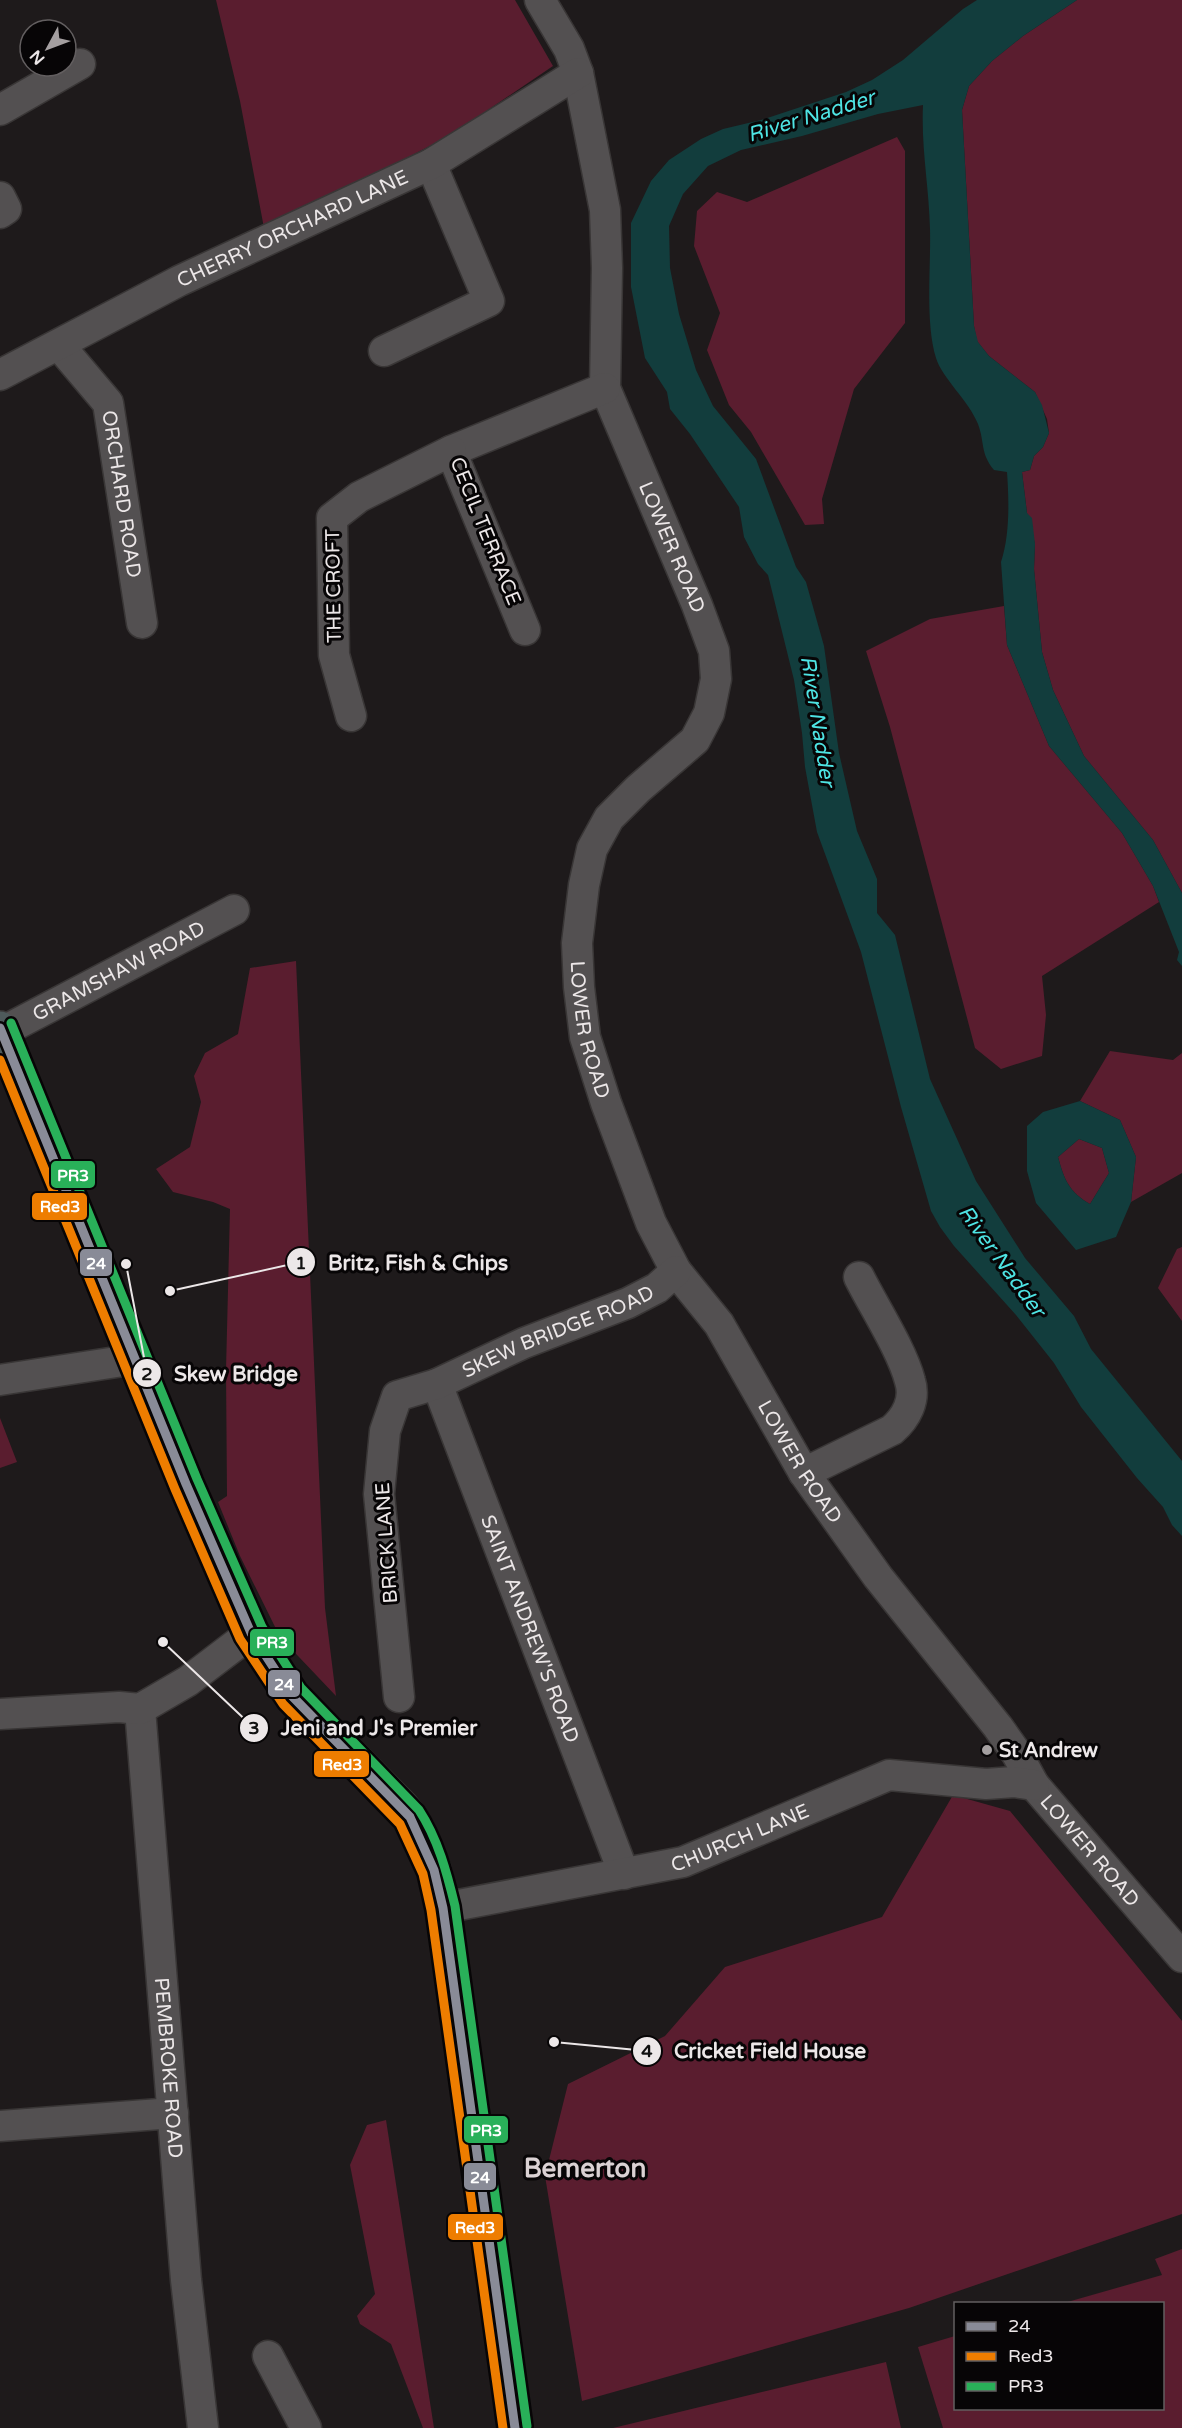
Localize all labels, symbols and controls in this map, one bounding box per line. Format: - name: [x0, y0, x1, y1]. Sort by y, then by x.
- north arrow: [18, 18, 78, 78]
- text: N: [26, 46, 49, 69]
- water label: River Nadder: [745, 84, 881, 148]
- street label: CHERRY ORCHARD LANE: [173, 165, 412, 293]
- street label: ORCHARD ROAD: [96, 409, 146, 580]
- street label: CECIL TERRACE: [444, 454, 526, 609]
- street label: LOWER ROAD: [633, 478, 710, 617]
- street label: THE CROFT: [321, 529, 347, 643]
- water label: River Nadder: [795, 654, 841, 791]
- street label: GRAMSHAW ROAD: [29, 916, 209, 1027]
- street label: LOWER ROAD: [565, 960, 615, 1102]
- line badge: PR3: [50, 1160, 96, 1189]
- text: PR3: [57, 1166, 89, 1186]
- line badge: Red3: [31, 1192, 88, 1221]
- text: Red3: [40, 1197, 80, 1217]
- water label: River Nadder: [953, 1201, 1052, 1324]
- callout: Britz, Fish & Chips: [286, 1243, 520, 1282]
- line badge: 24: [79, 1248, 113, 1277]
- text: Britz, Fish & Chips: [328, 1251, 508, 1276]
- text: 1: [295, 1252, 307, 1274]
- text: 24: [86, 1254, 106, 1274]
- street label: SKEW BRIDGE ROAD: [458, 1281, 658, 1383]
- callout: Skew Bridge: [132, 1354, 310, 1393]
- text: Skew Bridge: [174, 1362, 298, 1387]
- text: 2: [141, 1363, 153, 1385]
- street label: LOWER ROAD: [752, 1396, 847, 1528]
- street label: BRICK LANE: [371, 1482, 403, 1604]
- street label: SAINT ANDREW'S ROAD: [475, 1512, 584, 1746]
- line badge: PR3: [249, 1628, 295, 1657]
- text: PR3: [256, 1633, 288, 1653]
- line badge: 24: [267, 1669, 301, 1698]
- text: 24: [274, 1675, 294, 1695]
- callout: Jeni and J's Premier: [239, 1708, 490, 1747]
- text: Jeni and J's Premier: [280, 1716, 478, 1741]
- text: 3: [248, 1717, 260, 1739]
- place label: St Andrew: [999, 1739, 1098, 1763]
- marker: St Andrew: [980, 1743, 994, 1757]
- line badge: Red3: [313, 1750, 370, 1778]
- text: Red3: [322, 1755, 362, 1775]
- street label: LOWER ROAD: [1035, 1790, 1144, 1912]
- street label: CHURCH LANE: [669, 1799, 813, 1877]
- street label: PEMBROKE ROAD: [149, 1977, 187, 2159]
- callout: Cricket Field House: [632, 2031, 878, 2070]
- text: Cricket Field House: [674, 2039, 866, 2064]
- text: 4: [641, 2040, 653, 2062]
- line badge: PR3: [463, 2115, 509, 2144]
- text: PR3: [470, 2121, 502, 2141]
- district label: Bemerton: [524, 2153, 646, 2184]
- line badge: 24: [463, 2162, 497, 2191]
- text: 24: [470, 2168, 490, 2188]
- line badge: Red3: [447, 2213, 504, 2241]
- text: Red3: [455, 2218, 495, 2238]
- legend: [954, 2302, 1164, 2410]
- text: 24: [1008, 2315, 1031, 2337]
- text: Red3: [1008, 2345, 1054, 2367]
- text: PR3: [1008, 2375, 1044, 2397]

